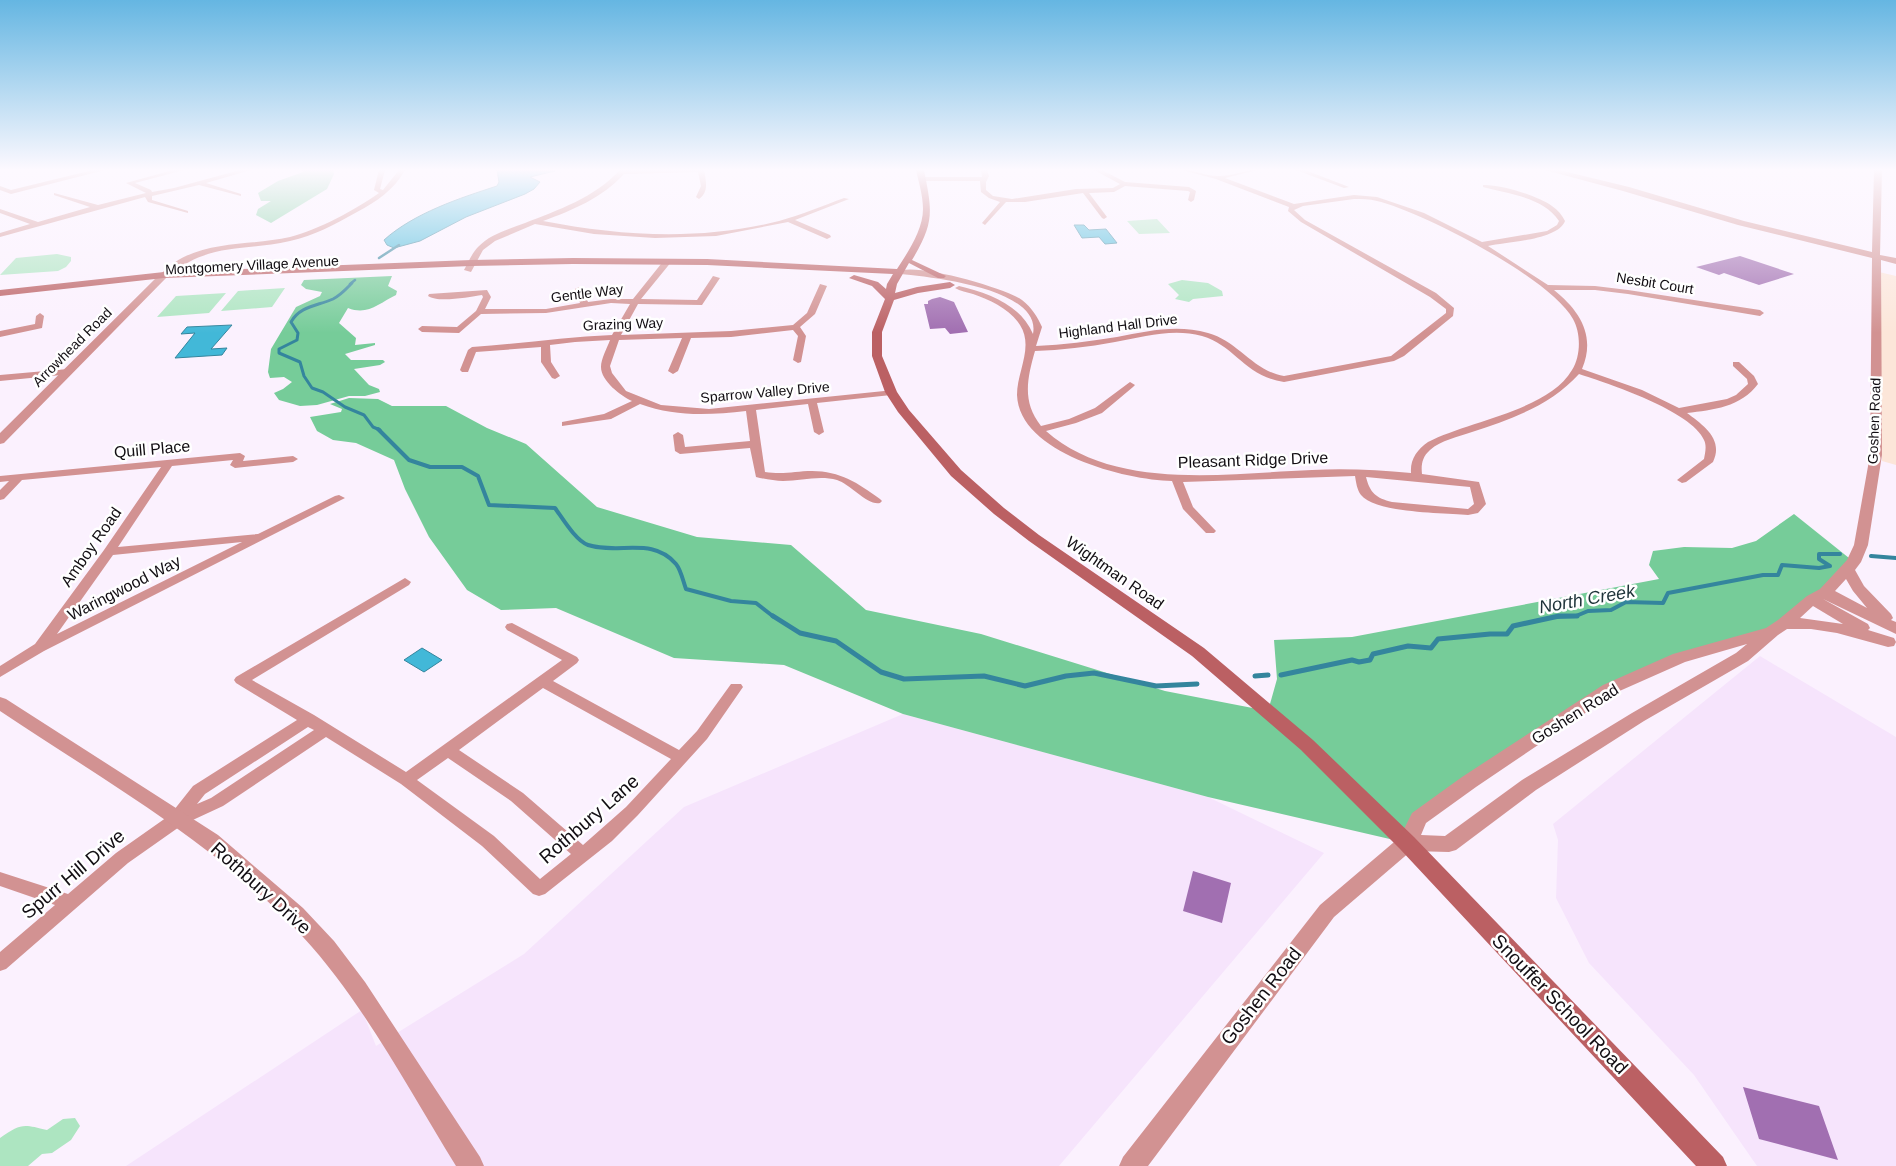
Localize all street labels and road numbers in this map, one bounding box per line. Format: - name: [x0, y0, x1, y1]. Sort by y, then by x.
- street label: Montgomery Village Avenue: [165, 252, 339, 278]
- street label: Nesbit Court: [1615, 269, 1695, 297]
- street label: Gentle Way: [550, 281, 624, 305]
- street label: Arrowhead Road: [29, 304, 115, 390]
- street label: Highland Hall Drive: [1058, 311, 1179, 341]
- street label: Grazing Way: [583, 315, 663, 333]
- street label: Sparrow Valley Drive: [700, 378, 830, 406]
- street label: Goshen Road: [1864, 378, 1884, 464]
- street label: Quill Place: [113, 437, 191, 461]
- street label: Pleasant Ridge Drive: [1178, 449, 1329, 471]
- street label: Amboy Road: [58, 504, 124, 590]
- street label: Wightman Road: [1063, 533, 1167, 613]
- street label: Waringwood Way: [65, 552, 183, 624]
- street label: Goshen Road: [1529, 681, 1621, 747]
- street label: Rothbury Lane: [535, 770, 643, 868]
- street label: Spurr Hill Drive: [17, 825, 129, 923]
- street label: Rothbury Drive: [207, 838, 315, 938]
- street label: Snouffer School Road: [1488, 930, 1632, 1078]
- street label: Goshen Road: [1217, 943, 1305, 1049]

